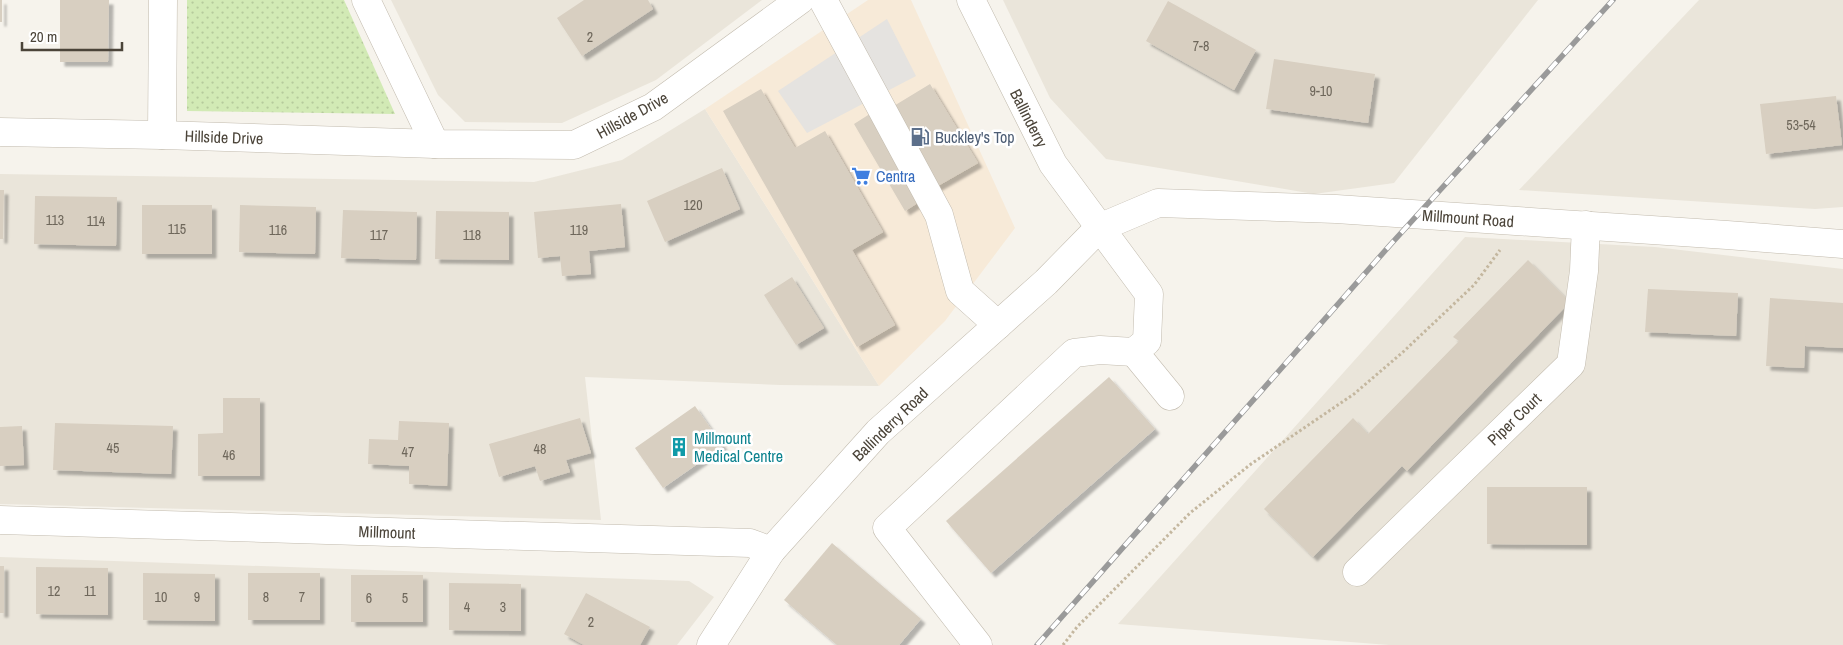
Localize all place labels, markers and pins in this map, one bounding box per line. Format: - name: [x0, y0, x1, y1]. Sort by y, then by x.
- fuel station icon: Buckley's Top: [909, 126, 931, 148]
- place label: Buckley's Top: [935, 126, 1015, 148]
- supermarket icon: Centra: [850, 165, 872, 187]
- place label: Centra: [876, 165, 916, 187]
- place label: Millmount Medical Centre: [694, 427, 783, 467]
- building icon: Millmount Medical Centre: [668, 436, 690, 458]

